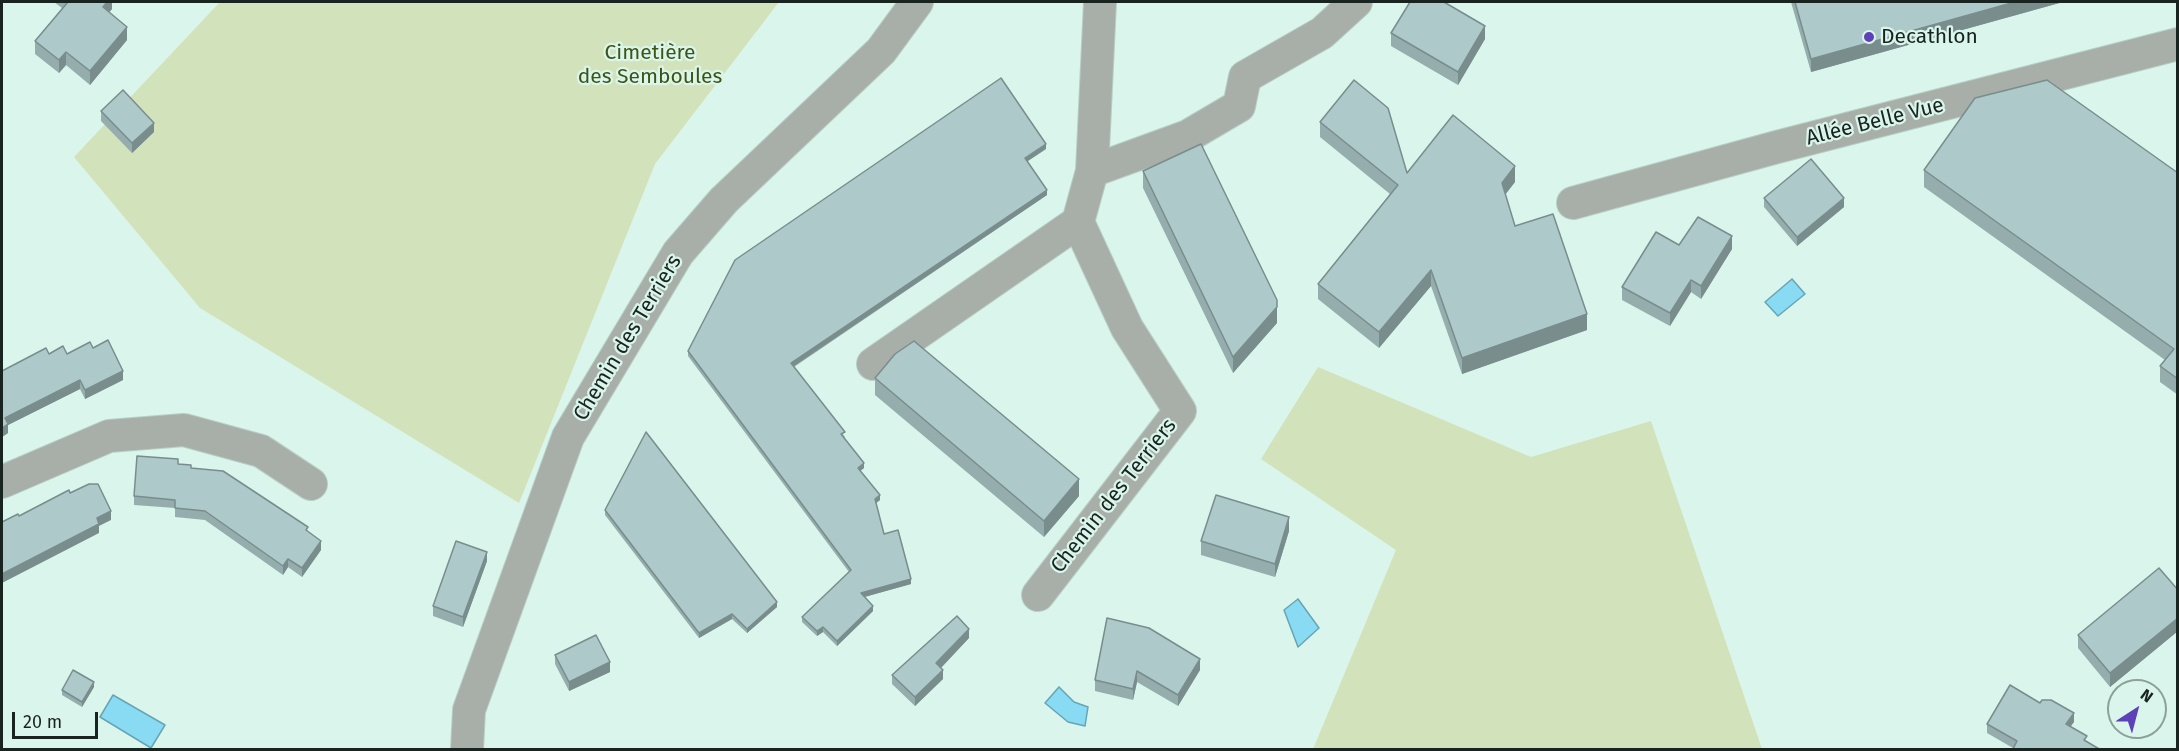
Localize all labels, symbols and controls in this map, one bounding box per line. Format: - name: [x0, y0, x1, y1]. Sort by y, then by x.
- place label: Decathlon: [1881, 24, 1978, 50]
- marker: Decathlon: [1862, 30, 1876, 44]
- park label: Cimetière des Semboules: [578, 40, 722, 90]
- street label: Allée Belle Vue: [1804, 93, 1946, 151]
- street label: Chemin des Terriers: [569, 251, 687, 425]
- street label: Chemin des Terriers: [1046, 414, 1182, 578]
- north arrow: [2107, 679, 2167, 739]
- text: N: [2137, 685, 2157, 706]
- scale bar: [15, 700, 100, 738]
- text: 20 m: [23, 711, 62, 733]

